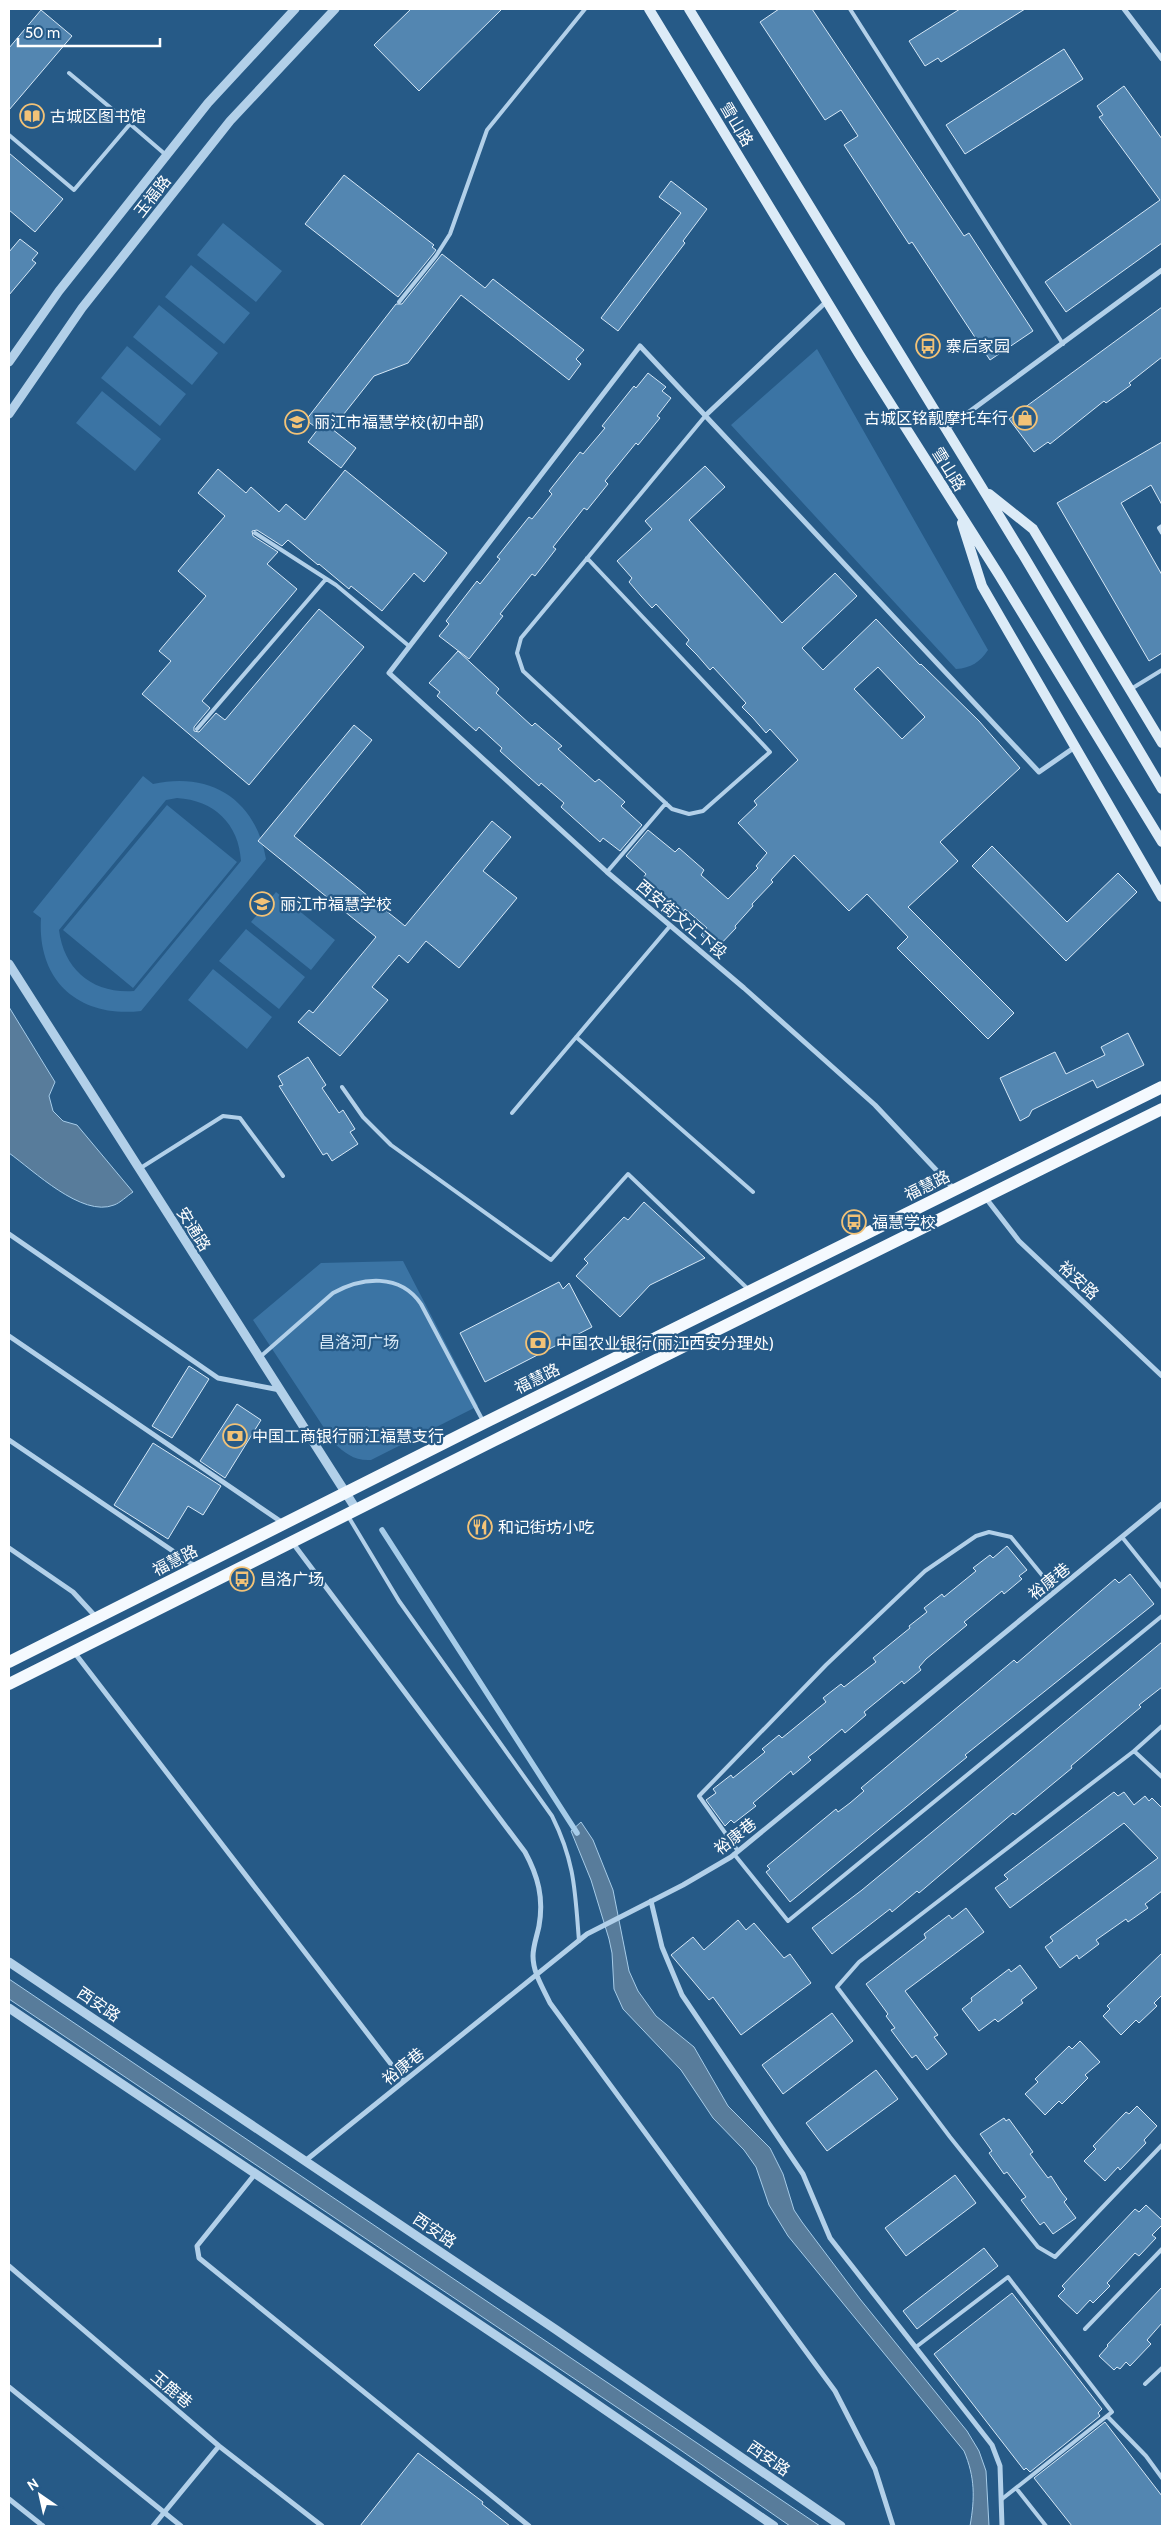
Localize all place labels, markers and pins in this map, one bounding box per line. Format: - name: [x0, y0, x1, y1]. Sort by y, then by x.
- library icon: 古城区图书馆: [19, 103, 45, 129]
- place label: 古城区图书馆: [50, 107, 146, 126]
- bus stop icon: 寨后家园: [915, 333, 941, 359]
- place label: 寨后家园: [946, 337, 1010, 356]
- shop icon: 古城区铭靓摩托车行: [1012, 405, 1038, 431]
- school or university icon: 丽江市福慧学校(初中部): [284, 409, 310, 435]
- place label: 古城区铭靓摩托车行: [864, 409, 1008, 428]
- place label: 丽江市福慧学校(初中部): [314, 413, 484, 432]
- school or university icon: 丽江市福慧学校: [249, 891, 275, 917]
- place label: 丽江市福慧学校: [280, 895, 392, 914]
- bus stop icon: 福慧学校: [841, 1209, 867, 1235]
- place label: 福慧学校: [872, 1213, 936, 1232]
- bank icon: 中国农业银行(丽江西安分理处): [525, 1330, 551, 1356]
- place label: 中国农业银行(丽江西安分理处): [556, 1334, 774, 1353]
- bank icon: 中国工商银行丽江福慧支行: [222, 1423, 248, 1449]
- place label: 中国工商银行丽江福慧支行: [252, 1427, 444, 1446]
- restaurant icon: 和记街坊小吃: [467, 1514, 493, 1540]
- place label: 和记街坊小吃: [498, 1518, 594, 1537]
- bus stop icon: 昌洛广场: [229, 1566, 255, 1592]
- place label: 昌洛广场: [260, 1570, 324, 1589]

